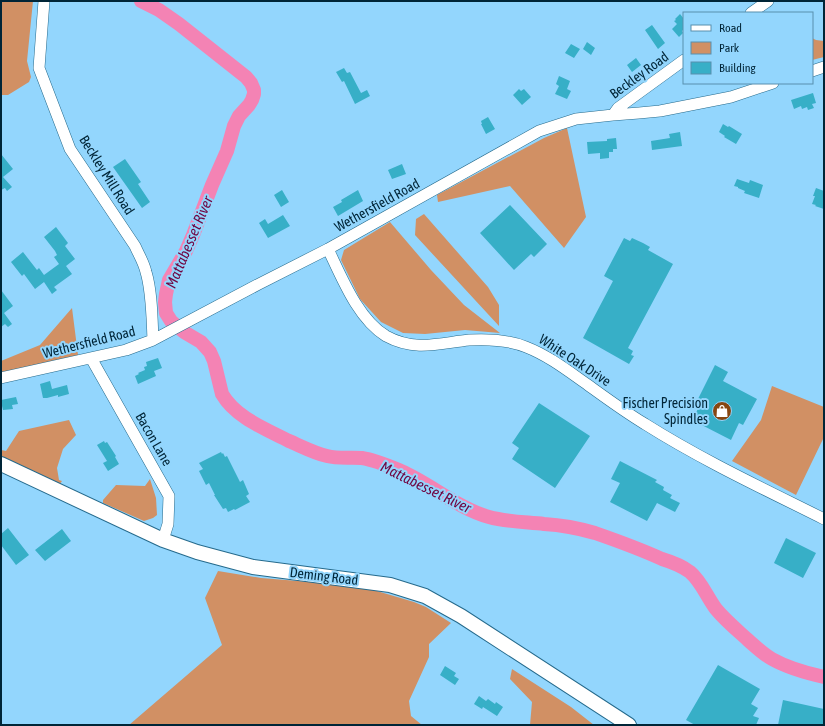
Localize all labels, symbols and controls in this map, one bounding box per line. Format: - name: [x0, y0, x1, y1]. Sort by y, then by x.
- legend: [683, 12, 813, 84]
- text: Road: [719, 21, 742, 35]
- text: Park: [719, 41, 740, 55]
- street label: Beckley Road: [607, 48, 671, 102]
- text: Building: [719, 61, 757, 75]
- street label: Beckley Mill Road: [76, 132, 138, 218]
- street label: Wethersfield Road: [332, 175, 422, 235]
- water label: Mattabesset River: [162, 193, 216, 291]
- street label: Wethersfield Road: [41, 323, 137, 361]
- street label: White Oak Drive: [536, 331, 614, 389]
- place label: Fischer Precision Spindles: [623, 395, 708, 427]
- shop icon: Fischer Precision Spindles: [711, 400, 733, 422]
- street label: Bacon Lane: [132, 410, 176, 468]
- water label: Mattabesset River: [378, 458, 474, 516]
- street label: Deming Road: [289, 564, 359, 588]

